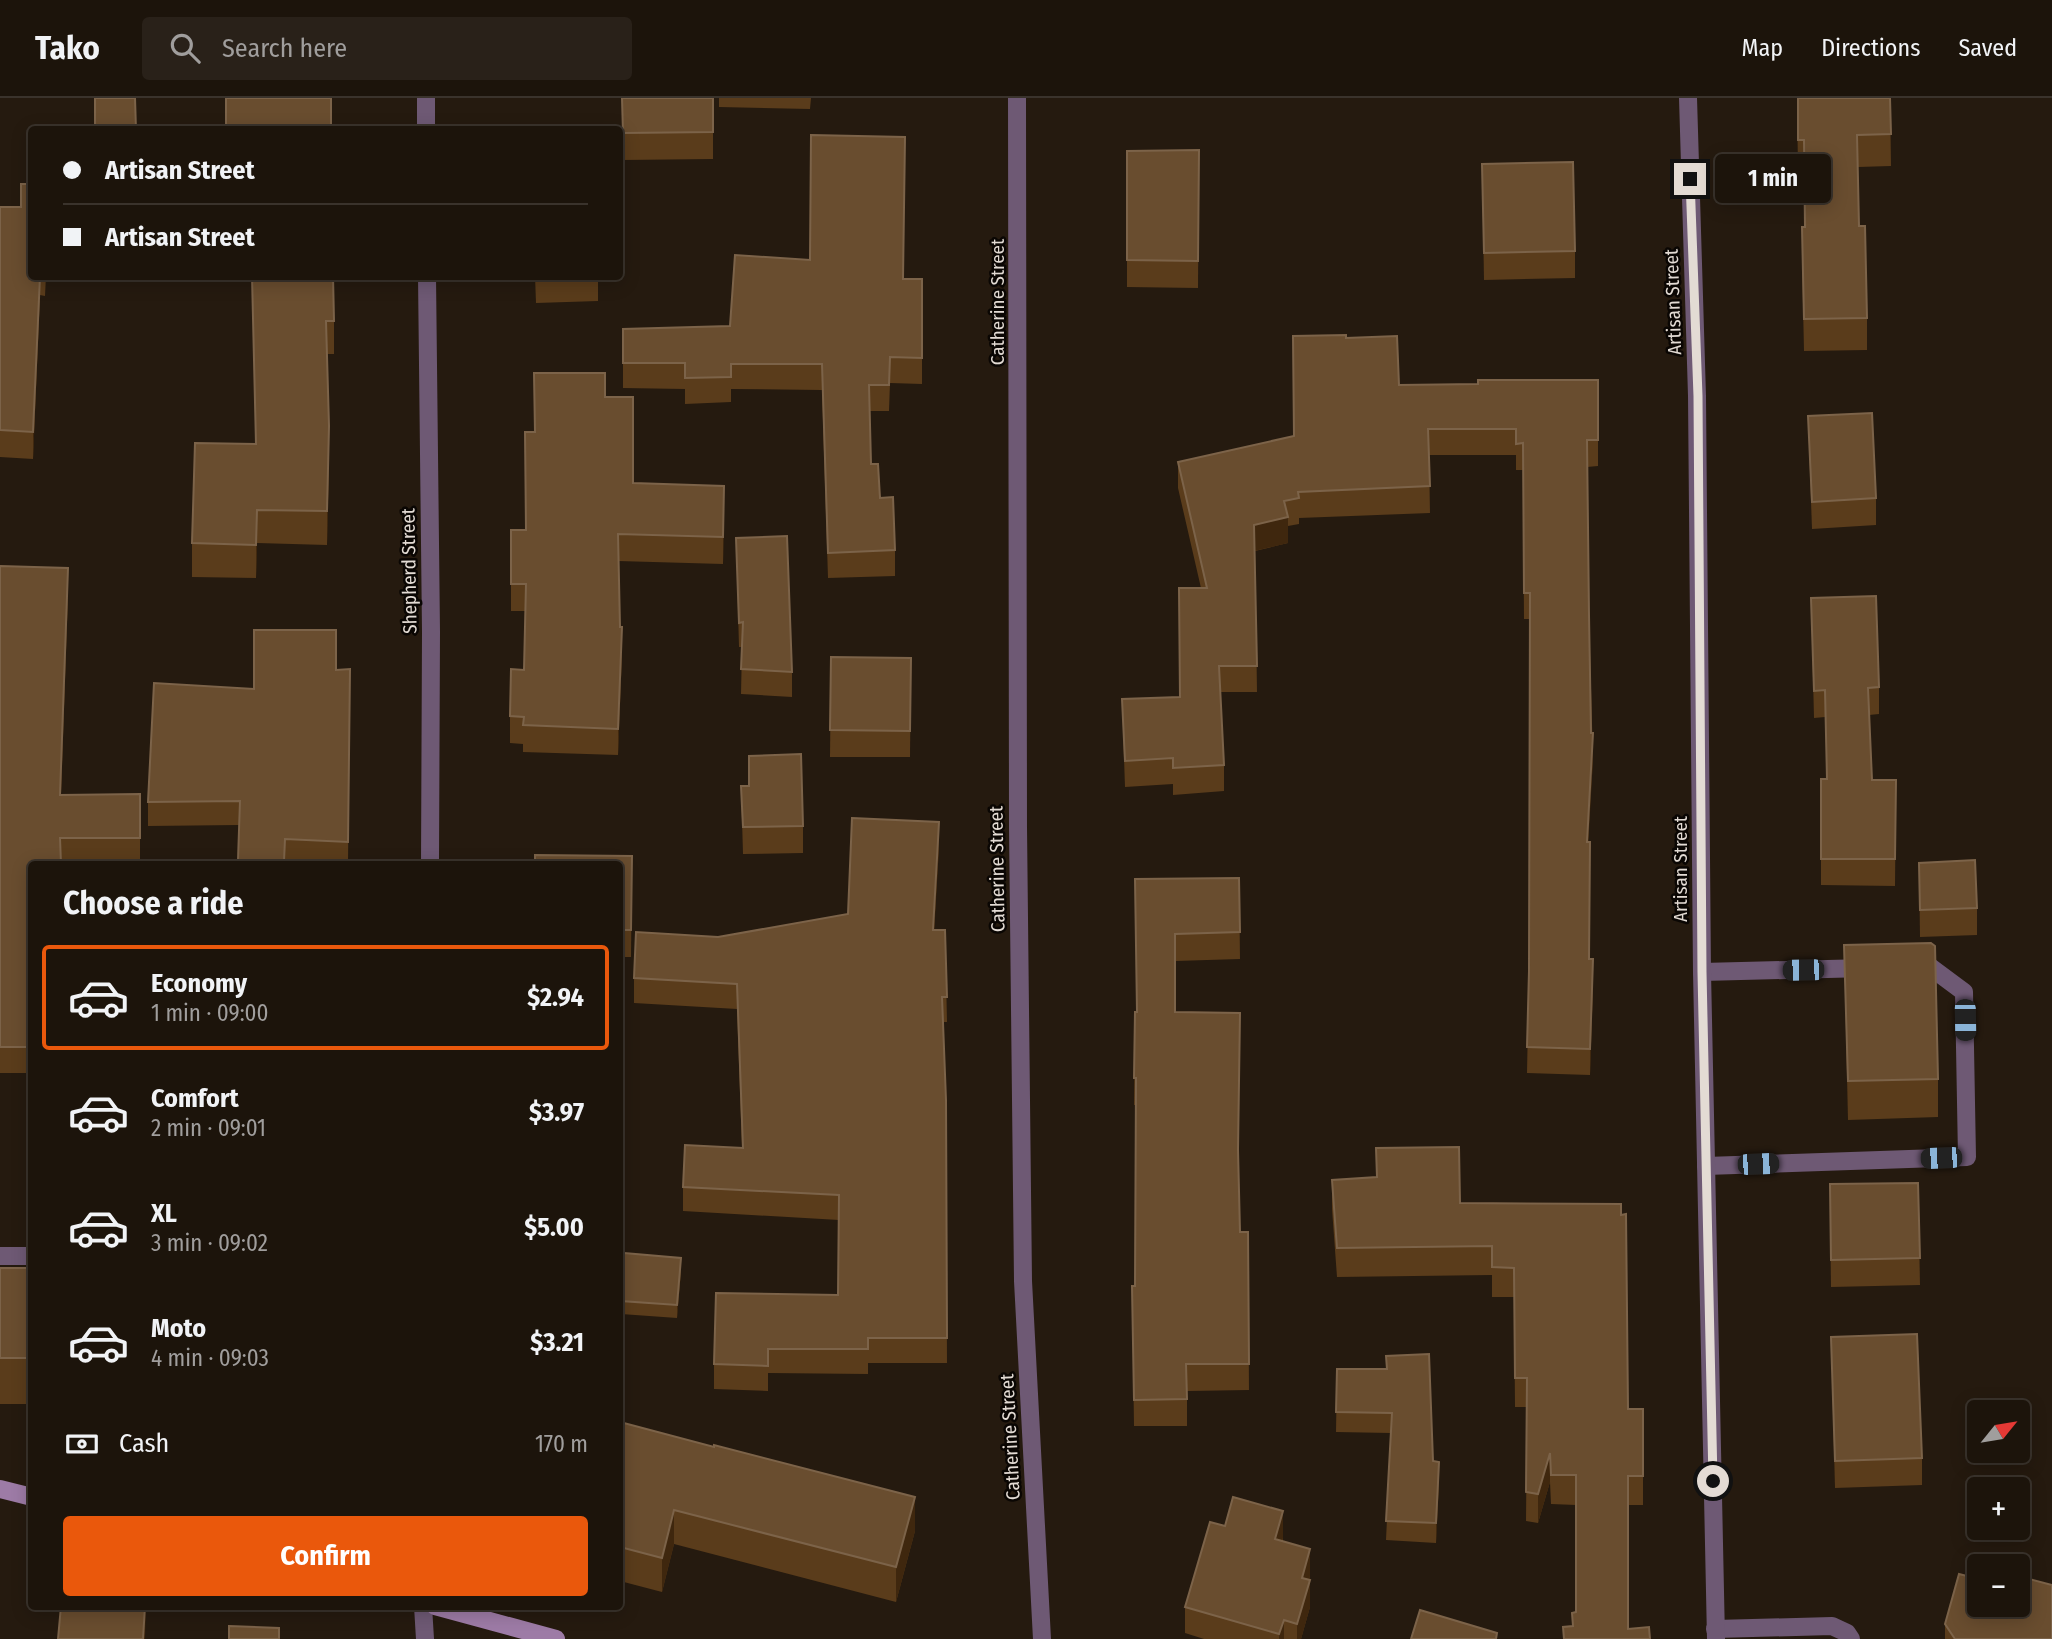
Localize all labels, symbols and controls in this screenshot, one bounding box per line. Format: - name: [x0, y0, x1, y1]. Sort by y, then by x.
- search box: [142, 17, 632, 80]
- text: Tako: [35, 28, 100, 68]
- icon: search: [166, 29, 204, 67]
- text: Search here: [222, 33, 347, 64]
- text: Map: [1742, 34, 1783, 62]
- text: Directions: [1821, 34, 1920, 62]
- text: Saved: [1958, 34, 2017, 62]
- callout: 1 min: [1714, 154, 1830, 204]
- text: Artisan Street: [105, 155, 255, 186]
- route end: [1674, 163, 1706, 195]
- text: 1 min: [1748, 164, 1798, 192]
- text: Artisan Street: [105, 222, 255, 253]
- street label: Catherine Street: [986, 238, 1009, 365]
- street label: Artisan Street: [1660, 248, 1686, 355]
- street label: Shepherd Street: [396, 507, 422, 634]
- street label: Catherine Street: [984, 805, 1010, 932]
- street label: Artisan Street: [1669, 815, 1692, 922]
- text: Choose a ride: [63, 884, 244, 922]
- car: [1782, 959, 1825, 981]
- icon: car: [67, 966, 130, 1029]
- text: Economy: [151, 968, 247, 999]
- text: $2.94: [527, 982, 584, 1013]
- text: 1 min · 09:00: [151, 999, 268, 1027]
- car: [1955, 999, 1976, 1041]
- icon: car: [67, 1081, 130, 1144]
- text: Comfort: [151, 1083, 239, 1114]
- text: $3.97: [529, 1097, 584, 1128]
- text: 2 min · 09:01: [151, 1114, 266, 1142]
- car: [1920, 1147, 1963, 1169]
- car: [1737, 1153, 1780, 1175]
- icon: car: [67, 1196, 130, 1259]
- text: XL: [151, 1198, 177, 1229]
- text: $5.00: [524, 1212, 584, 1243]
- text: 3 min · 09:02: [151, 1229, 268, 1257]
- icon: car: [67, 1311, 130, 1374]
- text: Moto: [151, 1313, 206, 1344]
- text: $3.21: [530, 1327, 584, 1358]
- text: 4 min · 09:03: [151, 1344, 269, 1372]
- street label: Catherine Street: [995, 1373, 1025, 1501]
- north arrow: [1967, 1400, 2030, 1463]
- map controls: [1967, 1400, 2030, 1617]
- icon: cash: [63, 1425, 101, 1463]
- text: Cash: [119, 1428, 169, 1459]
- text: 170 m: [535, 1430, 588, 1458]
- route start: [1697, 1465, 1729, 1497]
- button: +: [1967, 1477, 2030, 1540]
- button: Confirm: [63, 1516, 588, 1596]
- button: −: [1967, 1554, 2030, 1617]

